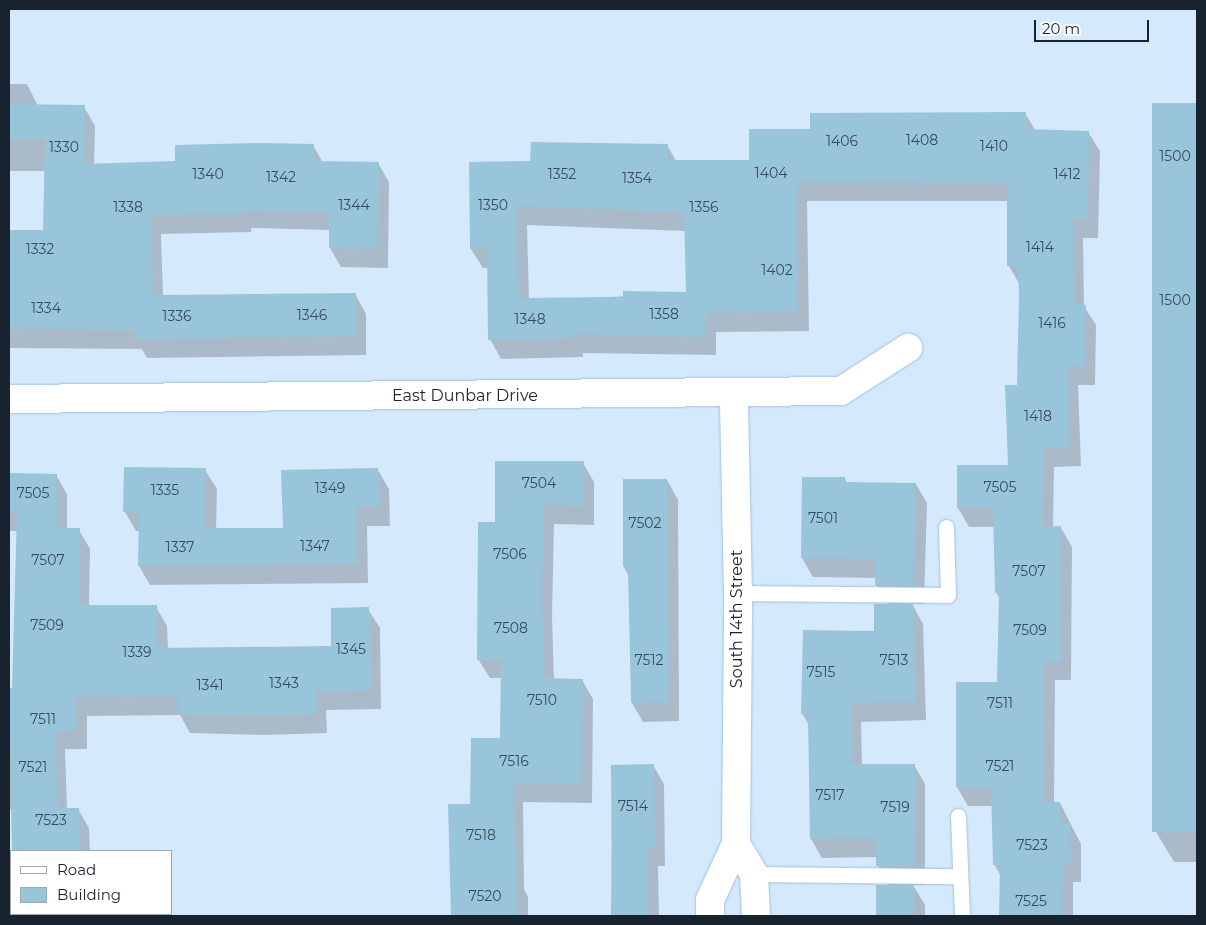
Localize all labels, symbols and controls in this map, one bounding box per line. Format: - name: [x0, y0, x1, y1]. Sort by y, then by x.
- scale bar: [1036, 10, 1151, 42]
- text: 20 m: [1042, 19, 1080, 38]
- house number: 1408: [906, 132, 938, 148]
- house number: 1406: [826, 133, 858, 149]
- house number: 1410: [980, 138, 1008, 154]
- house number: 1330: [49, 139, 79, 155]
- house number: 1500: [1159, 148, 1191, 164]
- house number: 1404: [755, 165, 787, 181]
- house number: 1340: [192, 166, 224, 182]
- house number: 1352: [548, 166, 576, 182]
- house number: 1412: [1054, 166, 1080, 182]
- house number: 1342: [266, 169, 296, 185]
- house number: 1354: [622, 170, 652, 186]
- house number: 1344: [338, 197, 370, 213]
- house number: 1350: [478, 197, 508, 213]
- house number: 1338: [113, 199, 143, 215]
- house number: 1356: [689, 199, 719, 215]
- house number: 1414: [1026, 239, 1054, 255]
- house number: 1332: [26, 241, 54, 257]
- house number: 1402: [761, 262, 793, 278]
- house number: 1500: [1159, 292, 1191, 308]
- house number: 1334: [31, 300, 61, 316]
- house number: 1358: [649, 306, 679, 322]
- house number: 1346: [297, 307, 327, 323]
- house number: 1336: [162, 308, 192, 324]
- house number: 1348: [514, 311, 546, 327]
- house number: 1416: [1038, 315, 1066, 331]
- street label: East Dunbar Drive: [392, 386, 538, 406]
- house number: 1418: [1024, 408, 1052, 424]
- house number: 7504: [522, 475, 556, 491]
- house number: 7505: [983, 479, 1017, 495]
- house number: 1349: [315, 480, 345, 496]
- house number: 1335: [151, 482, 179, 498]
- house number: 7505: [16, 485, 50, 501]
- house number: 7501: [808, 510, 838, 526]
- house number: 7502: [628, 515, 662, 531]
- house number: 1347: [300, 538, 330, 554]
- house number: 1337: [166, 539, 194, 555]
- house number: 7506: [493, 546, 527, 562]
- street label: South 14th Street: [727, 550, 747, 688]
- house number: 7507: [31, 552, 65, 568]
- house number: 7507: [1012, 563, 1046, 579]
- house number: 7509: [30, 617, 64, 633]
- house number: 7508: [494, 620, 528, 636]
- house number: 7509: [1013, 622, 1047, 638]
- house number: 1345: [336, 641, 366, 657]
- house number: 1339: [122, 644, 152, 660]
- house number: 7512: [635, 652, 663, 668]
- house number: 7513: [880, 652, 908, 668]
- house number: 7515: [807, 664, 835, 680]
- house number: 1343: [269, 675, 299, 691]
- house number: 1341: [197, 677, 223, 693]
- house number: 7510: [527, 692, 557, 708]
- house number: 7511: [987, 695, 1013, 711]
- house number: 7511: [30, 711, 56, 727]
- house number: 7516: [499, 753, 529, 769]
- house number: 7521: [986, 758, 1014, 774]
- house number: 7521: [19, 759, 47, 775]
- house number: 7517: [815, 787, 845, 803]
- house number: 7514: [618, 798, 648, 814]
- house number: 7519: [880, 799, 910, 815]
- house number: 7523: [35, 812, 67, 828]
- house number: 7518: [466, 827, 496, 843]
- house number: 7523: [1016, 837, 1048, 853]
- legend: [10, 850, 172, 915]
- text: Road: [57, 860, 96, 879]
- text: Building: [57, 885, 121, 904]
- house number: 7520: [468, 888, 502, 904]
- house number: 7525: [1015, 893, 1047, 909]

